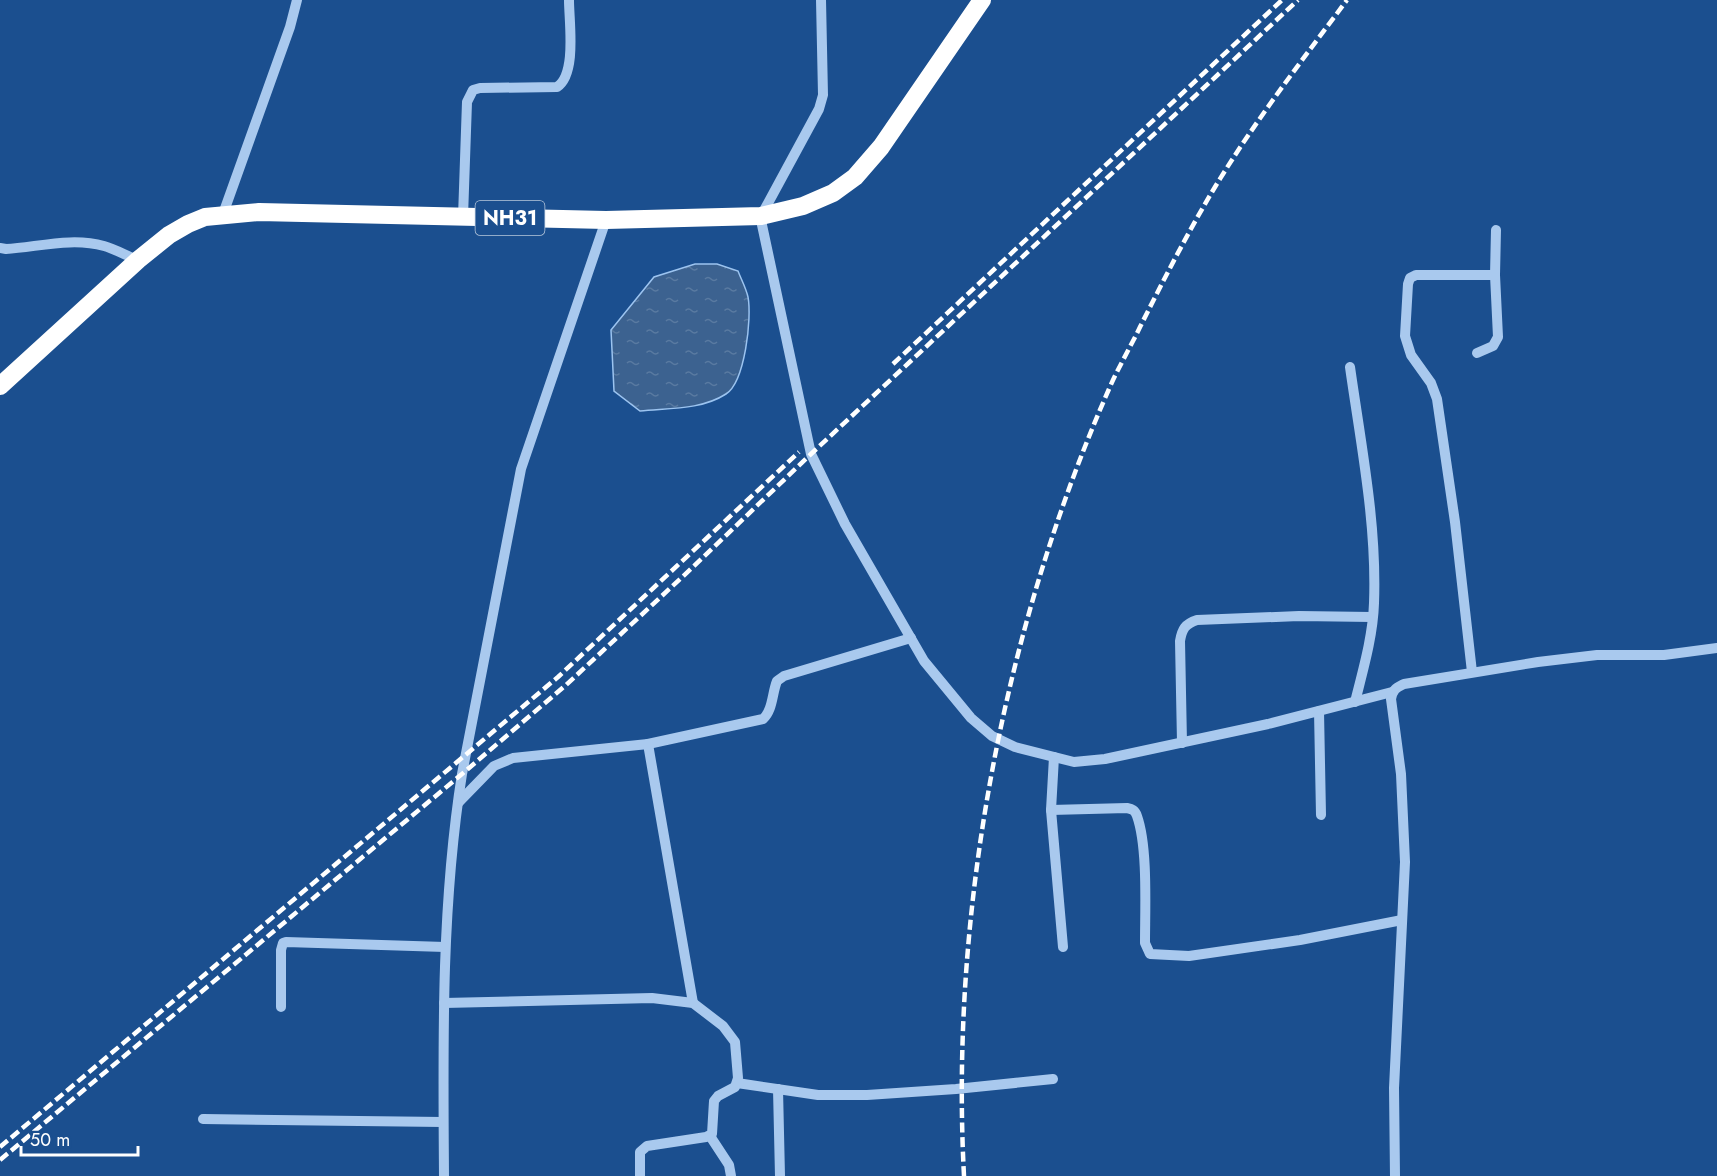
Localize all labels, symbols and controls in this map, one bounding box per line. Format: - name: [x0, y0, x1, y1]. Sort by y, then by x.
- road number: NH31: [476, 201, 544, 235]
- scale bar: [21, 1119, 138, 1157]
- text: 50 m: [30, 1127, 70, 1153]

